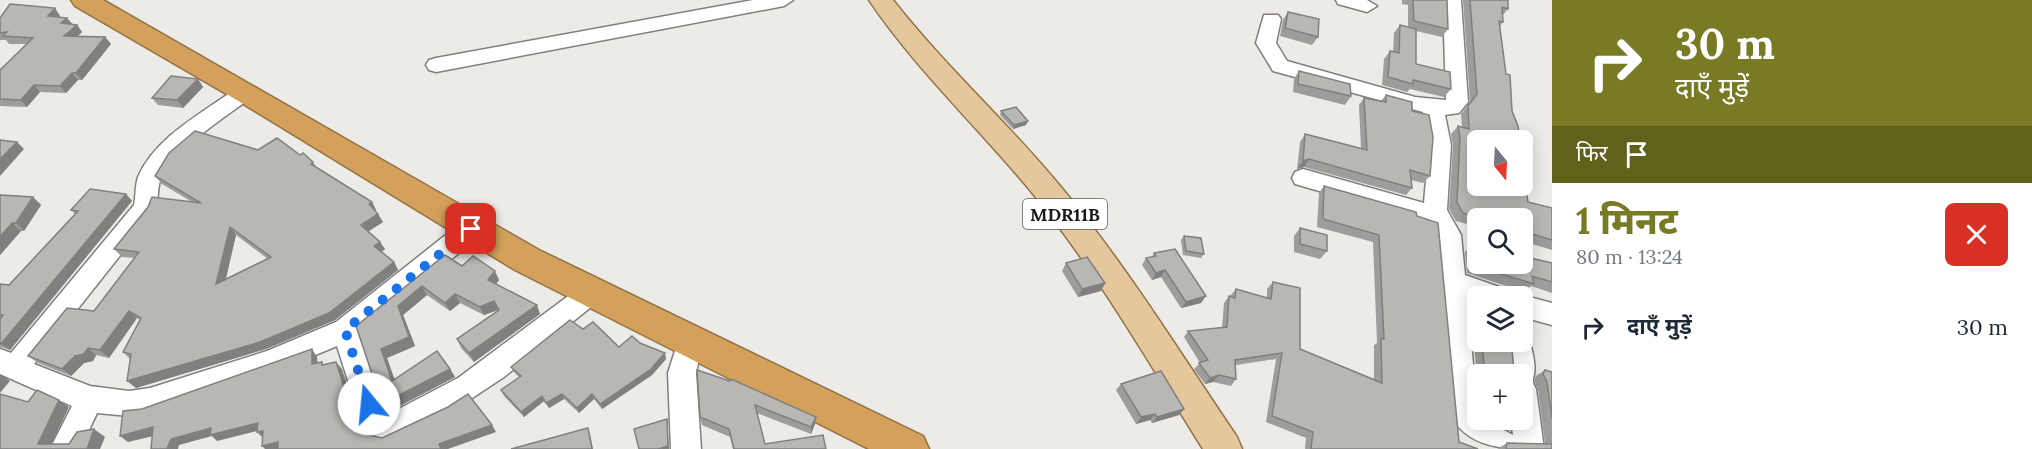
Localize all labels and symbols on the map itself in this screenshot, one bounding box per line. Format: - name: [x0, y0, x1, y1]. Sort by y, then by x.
- north arrow: [1467, 130, 1533, 196]
- road number: MDR11B: [1023, 199, 1107, 229]
- pin: [445, 203, 496, 254]
- position arrow: [337, 372, 401, 436]

